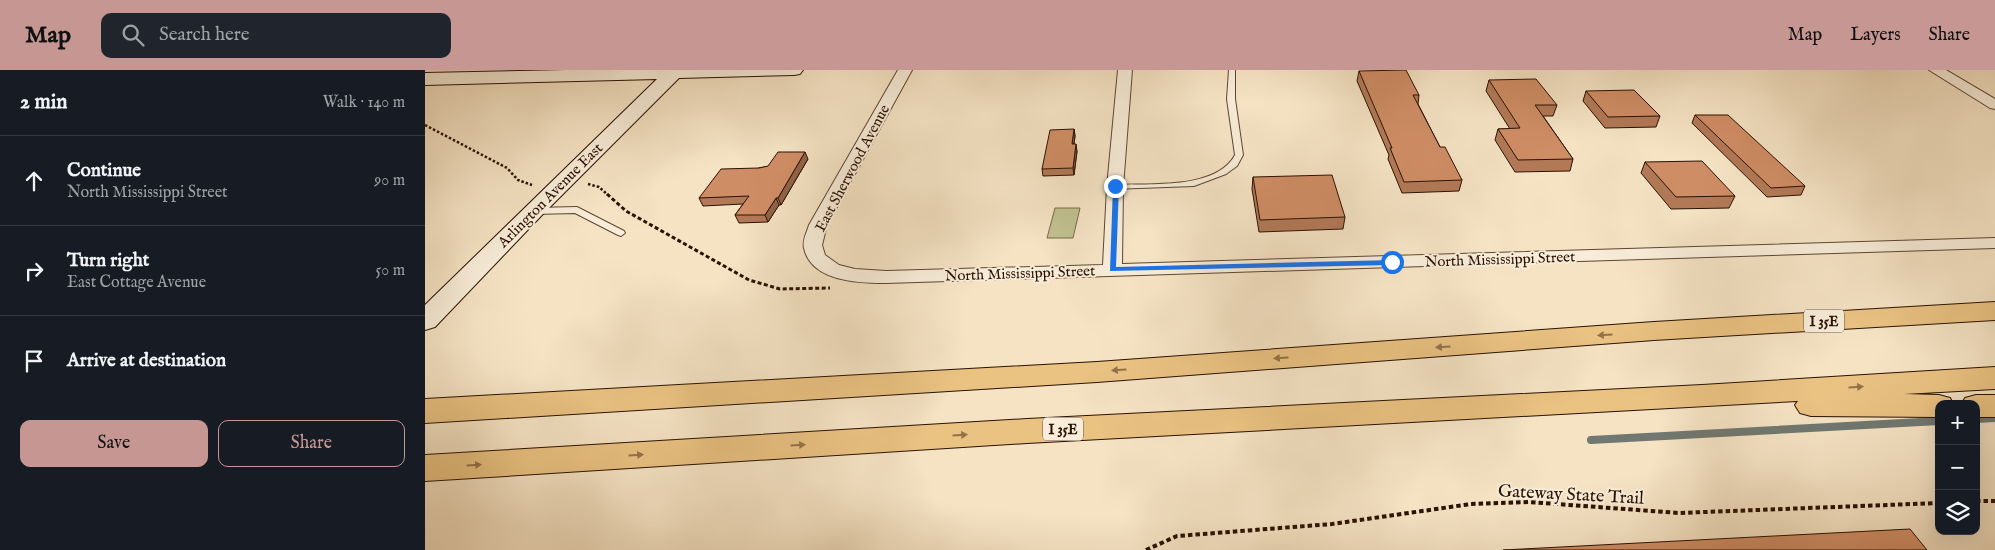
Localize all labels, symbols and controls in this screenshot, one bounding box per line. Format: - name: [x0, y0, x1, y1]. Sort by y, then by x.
- search box: [101, 13, 451, 58]
- text: Map: [25, 20, 71, 51]
- icon: search: [119, 21, 147, 49]
- text: Search here: [159, 23, 250, 47]
- text: Map: [1788, 24, 1822, 47]
- text: Layers: [1850, 24, 1901, 47]
- text: Share: [1929, 24, 1970, 47]
- text: 2 min: [20, 89, 67, 116]
- text: Walk · 140 m: [323, 93, 405, 113]
- street label: East Sherwood Avenue: [811, 101, 894, 235]
- street label: Arlington Avenue East: [493, 139, 607, 253]
- text: Continue: [67, 159, 141, 183]
- icon: ahead: [20, 167, 48, 195]
- text: 90 m: [374, 171, 405, 191]
- route end: [1104, 175, 1127, 198]
- text: North Mississippi Street: [67, 183, 228, 203]
- street label: North Mississippi Street: [1424, 247, 1576, 272]
- text: Turn right: [67, 249, 149, 273]
- route start: [1381, 251, 1404, 274]
- icon: right: [20, 257, 48, 285]
- text: 50 m: [376, 261, 405, 281]
- street label: North Mississippi Street: [944, 261, 1096, 286]
- text: East Cottage Avenue: [67, 273, 206, 293]
- road number: I 35E: [1804, 310, 1844, 332]
- one-way arrow: [1597, 331, 1613, 339]
- one-way arrow: [1435, 343, 1451, 351]
- icon: arrive: [20, 347, 48, 375]
- text: Arrive at destination: [67, 349, 226, 373]
- one-way arrow: [1273, 355, 1289, 363]
- one-way arrow: [1111, 367, 1127, 375]
- one-way arrow: [1848, 382, 1864, 390]
- map controls: [1935, 400, 1980, 535]
- button: +: [1935, 400, 1980, 445]
- road number: I 35E: [1043, 418, 1083, 440]
- button: Save: [20, 420, 208, 467]
- button: Share: [218, 420, 405, 467]
- one-way arrow: [952, 430, 968, 438]
- one-way arrow: [790, 440, 806, 448]
- button: −: [1935, 445, 1980, 490]
- one-way arrow: [628, 451, 644, 459]
- one-way arrow: [466, 461, 482, 469]
- street label: Gateway State Trail: [1497, 480, 1645, 511]
- button: layers: [1935, 490, 1980, 535]

